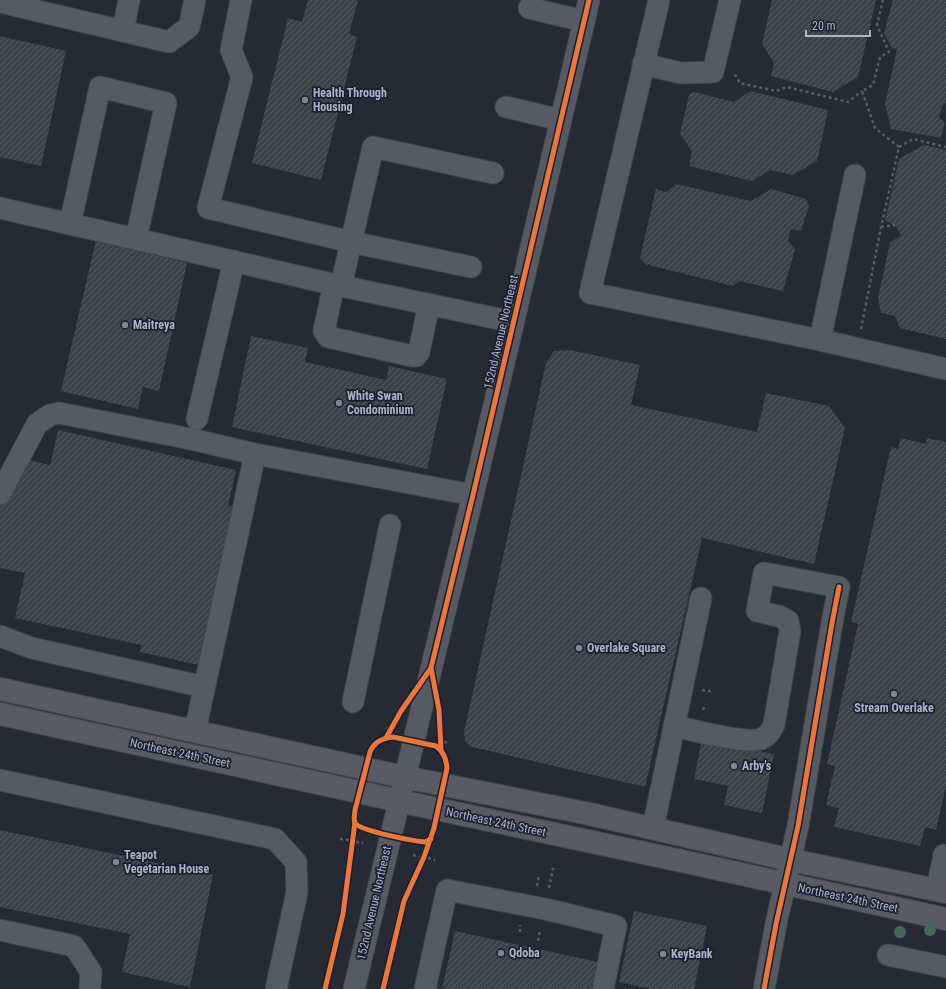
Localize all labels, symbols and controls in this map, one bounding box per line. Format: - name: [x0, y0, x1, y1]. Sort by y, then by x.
- scale bar: [806, 12, 870, 38]
- text: 20 m: [812, 19, 836, 33]
- place label: Health Through Housing: [313, 86, 387, 114]
- marker: Health Through Housing: [300, 95, 310, 105]
- street label: 152nd Avenue Northeast: [481, 273, 521, 390]
- place label: Maitreya: [133, 318, 175, 332]
- marker: Maitreya: [120, 320, 130, 330]
- place label: White Swan Condominium: [347, 389, 413, 417]
- marker: White Swan Condominium: [334, 398, 344, 408]
- place label: Overlake Square: [587, 641, 666, 655]
- marker: Overlake Square: [574, 643, 584, 653]
- marker: Stream Overlake: [889, 689, 899, 699]
- place label: Stream Overlake: [854, 701, 934, 715]
- street label: Northeast 24th Street: [129, 736, 232, 771]
- place label: Arby's: [742, 759, 772, 773]
- marker: Arby's: [729, 761, 739, 771]
- street label: Northeast 24th Street: [445, 805, 548, 840]
- street label: 152nd Avenue Northeast: [354, 844, 394, 961]
- place label: Teapot Vegetarian House: [124, 848, 210, 876]
- marker: Teapot Vegetarian House: [111, 857, 121, 867]
- street label: Northeast 24th Street: [797, 881, 900, 916]
- place label: Qdoba: [509, 946, 540, 960]
- place label: KeyBank: [671, 947, 713, 961]
- marker: Qdoba: [496, 948, 506, 958]
- marker: KeyBank: [658, 949, 668, 959]

